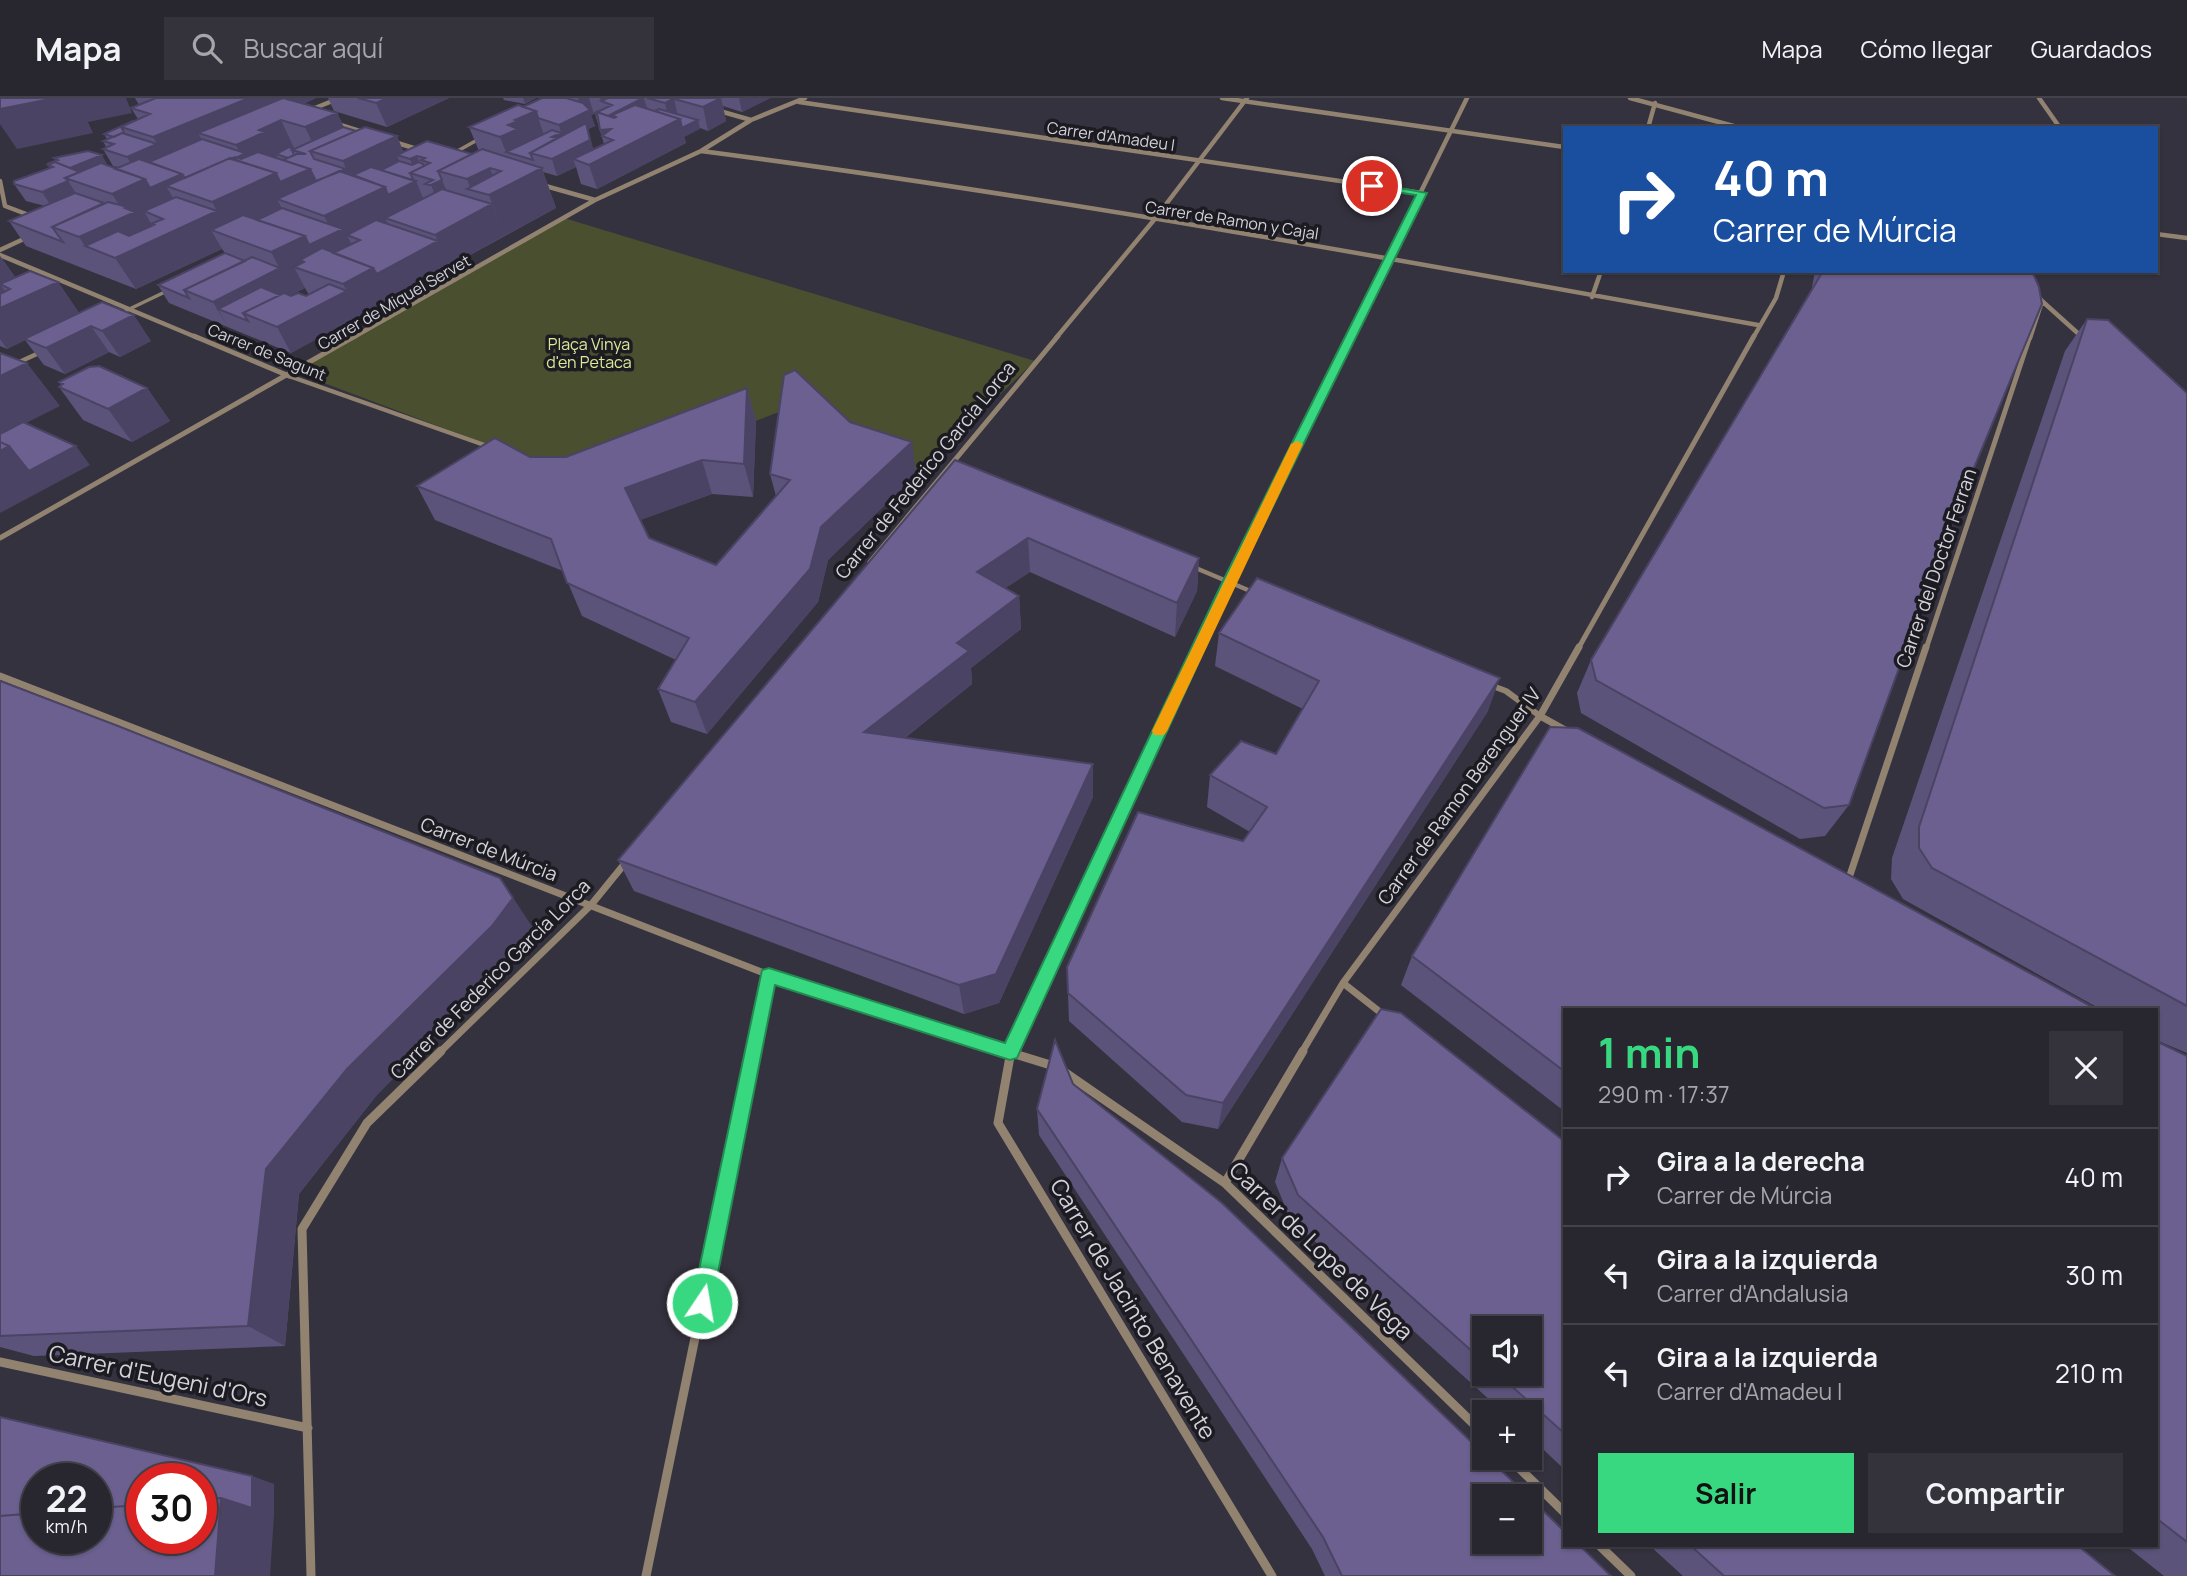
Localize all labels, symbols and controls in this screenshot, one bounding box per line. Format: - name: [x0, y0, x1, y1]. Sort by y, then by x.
- search box: [164, 17, 654, 80]
- text: Mapa: [35, 26, 122, 71]
- icon: search: [188, 29, 226, 67]
- text: Buscar aquí: [244, 30, 383, 66]
- text: Mapa: [1762, 32, 1823, 65]
- text: Cómo llegar: [1861, 32, 1993, 65]
- text: Guardados: [2031, 32, 2152, 65]
- street label: Carrer d'Amadeu I: [1046, 116, 1176, 156]
- text: 40 m: [1713, 144, 1829, 211]
- icon: right: [1598, 154, 1689, 245]
- pin: [1342, 156, 1402, 216]
- icon: arrive: [1353, 167, 1391, 205]
- street label: Carrer de Ramon y Cajal: [1144, 195, 1320, 245]
- text: Carrer de Múrcia: [1713, 208, 1957, 252]
- street label: Carrer de Miquel Servet: [314, 249, 474, 355]
- street label: Carrer de Sagunt: [205, 318, 329, 386]
- park label: Plaça Vinya d'en Petaca: [546, 333, 632, 373]
- street label: Carrer de Federico García Lorca: [829, 356, 1021, 584]
- street label: Carrer del Doctor Ferran: [1890, 465, 1982, 671]
- street label: Carrer de Ramon Berenguer IV: [1371, 682, 1547, 910]
- street label: Carrer de Múrcia: [417, 811, 561, 887]
- street label: Carrer de Federico García Lorca: [384, 873, 596, 1085]
- text: 1 min: [1598, 1023, 1701, 1081]
- button: close: [2049, 1031, 2123, 1105]
- text: 290 m · 17:37: [1598, 1078, 1730, 1110]
- text: Gira a la derecha: [1657, 1143, 1865, 1179]
- street label: Carrer de Lope de Vega: [1223, 1154, 1421, 1347]
- icon: right: [1598, 1158, 1636, 1196]
- text: 40 m: [2065, 1159, 2123, 1195]
- street label: Carrer de Jacinto Benavente: [1043, 1172, 1225, 1445]
- text: Carrer de Múrcia: [1657, 1179, 1832, 1211]
- text: Gira a la izquierda: [1657, 1241, 1878, 1277]
- icon: left: [1598, 1256, 1636, 1294]
- text: 30 m: [2066, 1257, 2123, 1293]
- position arrow: [665, 1266, 739, 1340]
- text: Carrer d'Andalusia: [1657, 1277, 1849, 1309]
- map controls: [1472, 1316, 1542, 1554]
- button: sound: [1472, 1316, 1542, 1386]
- street label: Carrer d'Eugeni d'Ors: [46, 1336, 270, 1414]
- text: Gira a la izquierda: [1657, 1339, 1878, 1375]
- icon: left: [1598, 1354, 1636, 1392]
- text: 210 m: [2055, 1355, 2123, 1391]
- text: Carrer d'Amadeu I: [1657, 1375, 1842, 1407]
- button: +: [1472, 1400, 1542, 1470]
- button: Salir: [1598, 1453, 1854, 1533]
- button: Compartir: [1868, 1453, 2123, 1533]
- speed limit sign: 30: [126, 1463, 217, 1554]
- text: 22: [46, 1475, 87, 1523]
- button: −: [1472, 1484, 1542, 1554]
- text: km/h: [46, 1514, 87, 1538]

